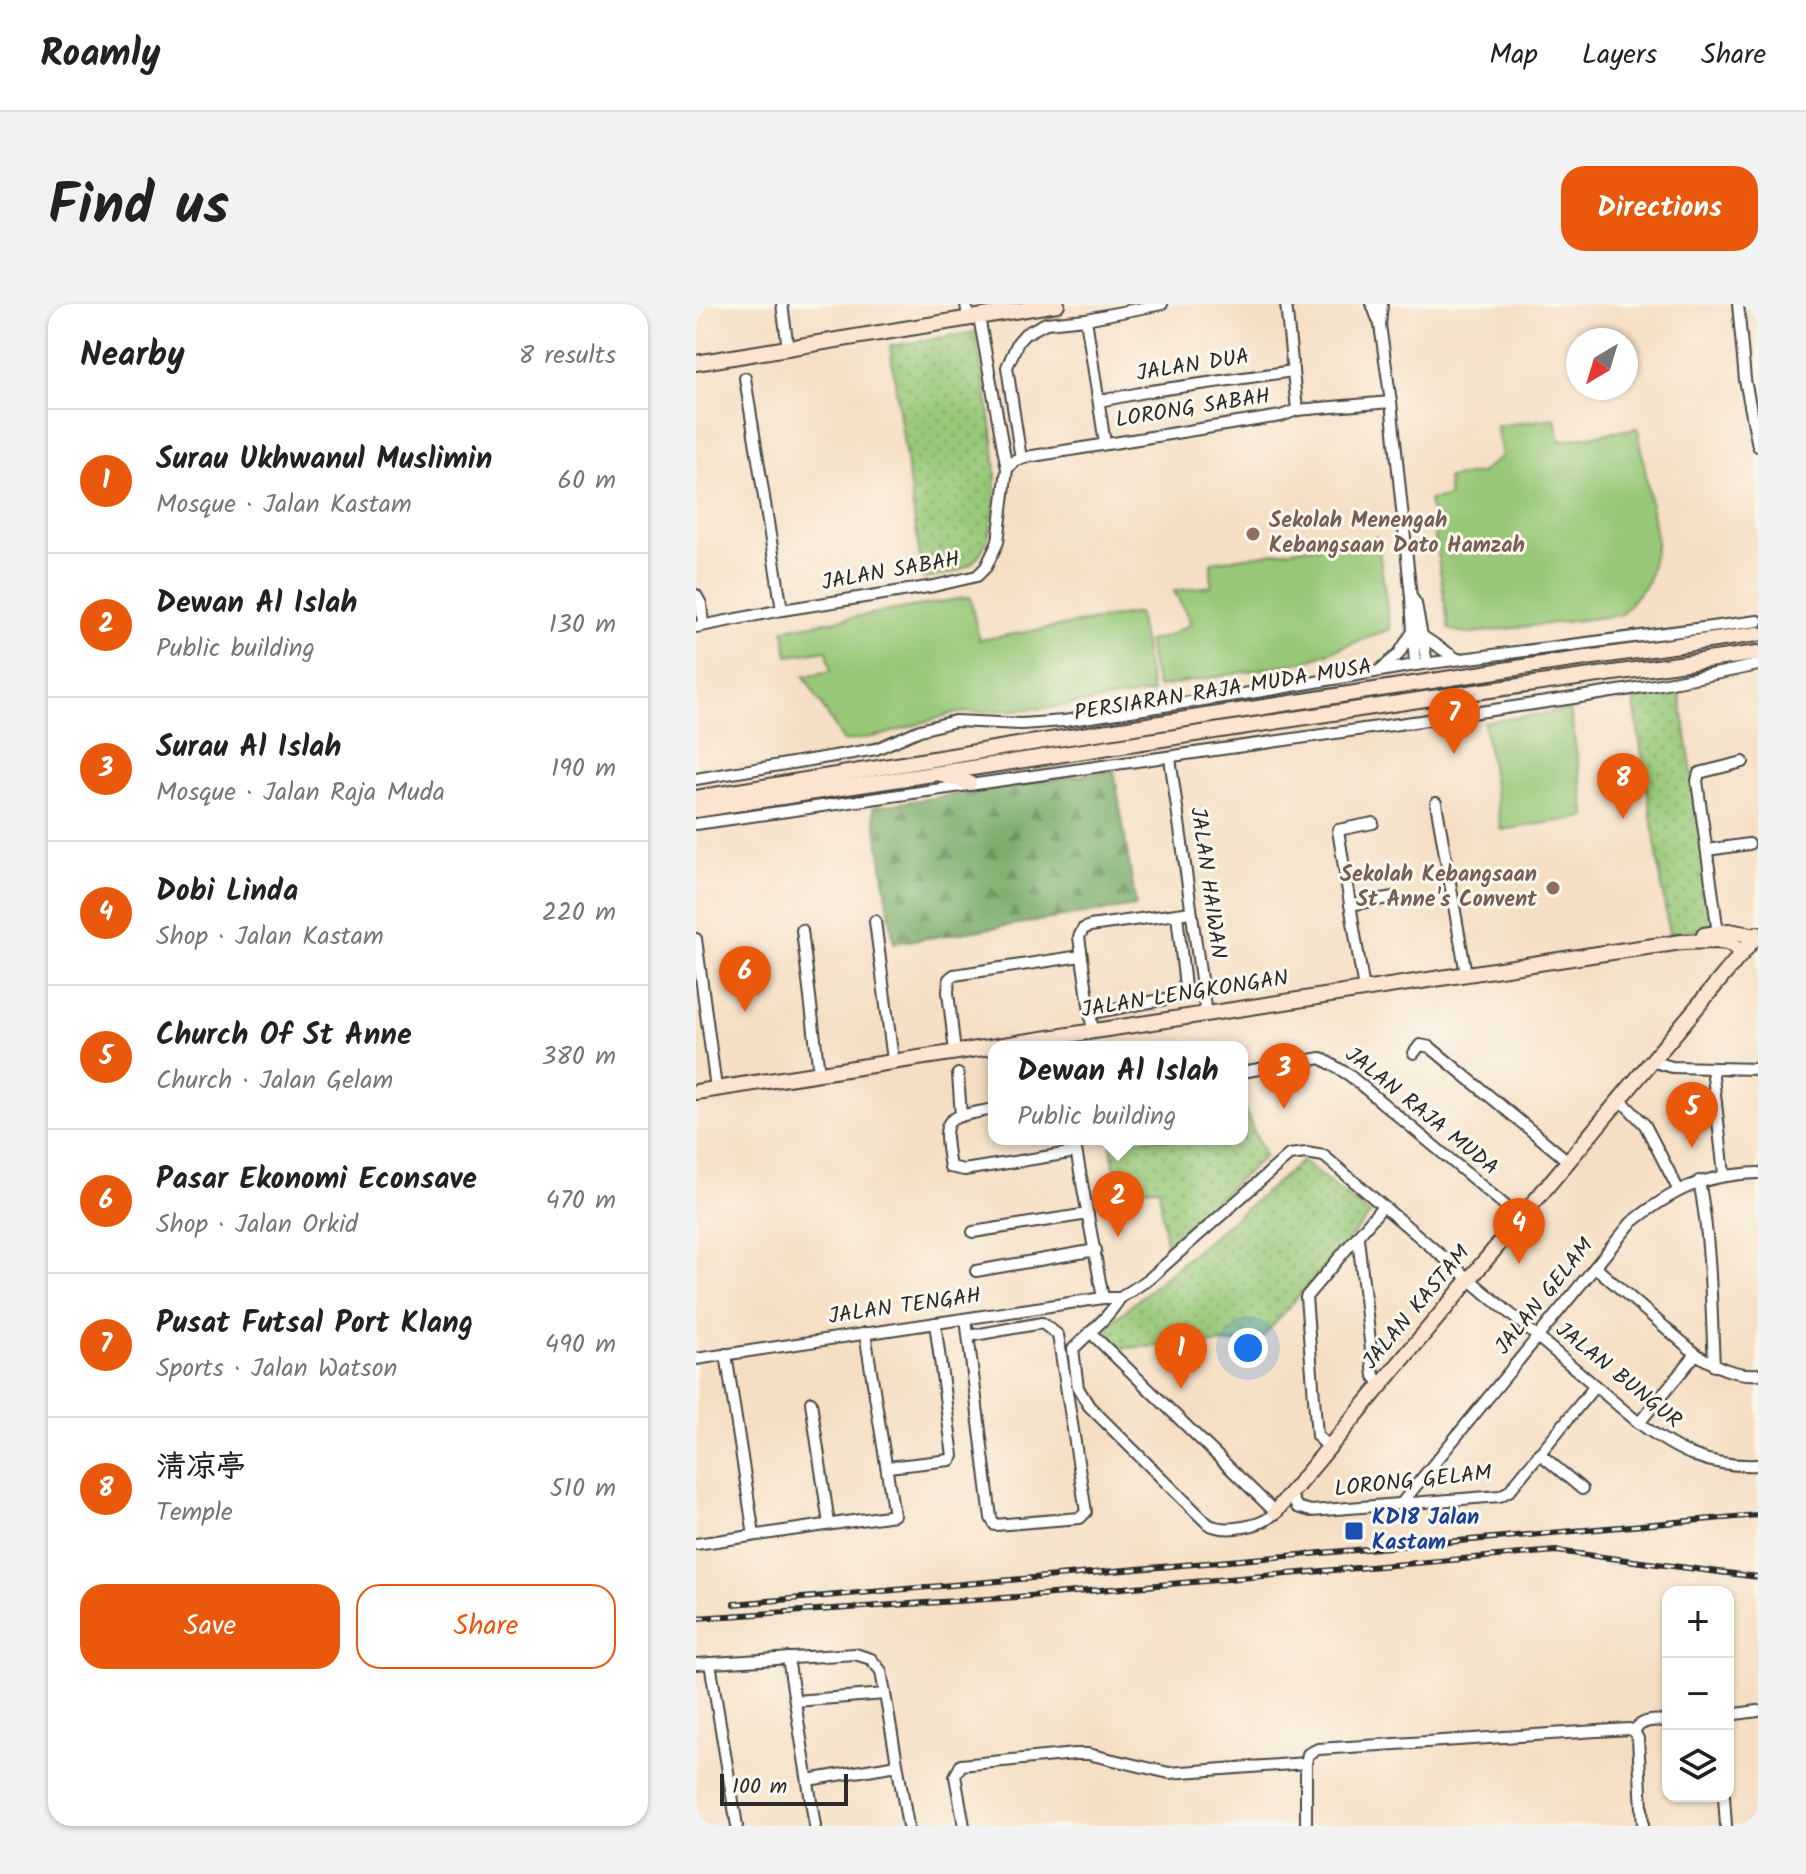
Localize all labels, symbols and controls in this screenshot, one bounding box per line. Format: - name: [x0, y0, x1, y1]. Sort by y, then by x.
- text: Roamly: [40, 25, 161, 85]
- text: Map: [1489, 33, 1538, 78]
- text: Layers: [1582, 33, 1657, 78]
- text: Share: [1701, 33, 1766, 78]
- text: Find us: [48, 163, 229, 253]
- button: Directions: [1561, 166, 1758, 251]
- north arrow: [1566, 328, 1638, 400]
- text: Nearby: [80, 329, 185, 383]
- text: 8 results: [519, 335, 616, 377]
- street label: JALAN DUA: [1134, 340, 1252, 392]
- street label: LORONG SABAH: [1113, 379, 1273, 439]
- text: Surau Ukhwanul Muslimin: [156, 436, 492, 484]
- text: 1: [102, 460, 110, 502]
- text: 60 m: [557, 460, 616, 502]
- text: Mosque · Jalan Kastam: [156, 484, 412, 526]
- place label: Sekolah Menengah Kebangsaan Dato Hamzah: [1269, 504, 1525, 564]
- marker: Sekolah Menengah Kebangsaan Dato Hamzah: [1244, 525, 1262, 543]
- street label: JALAN SABAH: [819, 543, 963, 601]
- text: Dewan Al Islah: [156, 580, 357, 628]
- text: 2: [98, 604, 114, 646]
- text: 130 m: [549, 604, 616, 646]
- text: Public building: [156, 628, 315, 670]
- street label: PERSIARAN RAJA MUDA MUSA: [1072, 650, 1374, 732]
- pin: 7: [1428, 688, 1480, 754]
- text: Surau Al Islah: [156, 724, 341, 772]
- text: 3: [99, 748, 113, 790]
- text: 190 m: [551, 748, 616, 790]
- pin: 8: [1597, 753, 1649, 819]
- text: Mosque · Jalan Raja Muda: [156, 772, 445, 814]
- street label: JALAN HAIWAN: [1179, 805, 1235, 961]
- place label: Sekolah Kebangsaan St Anne's Convent: [1340, 858, 1538, 918]
- text: Dobi Linda: [156, 868, 298, 916]
- marker: Sekolah Kebangsaan St Anne's Convent: [1544, 879, 1562, 897]
- text: 4: [99, 892, 113, 934]
- text: 220 m: [542, 892, 616, 934]
- text: Shop · Jalan Kastam: [156, 916, 384, 958]
- pin: 6: [719, 946, 771, 1012]
- street label: JALAN LENGKONGAN: [1079, 961, 1291, 1029]
- text: Church Of St Anne: [156, 1012, 412, 1060]
- text: 5: [99, 1036, 113, 1078]
- text: 380 m: [541, 1036, 616, 1078]
- street label: JALAN RAJA MUDA: [1336, 1039, 1506, 1185]
- popup: [988, 1041, 1248, 1145]
- pin: 3: [1258, 1043, 1310, 1109]
- text: Dewan Al Islah: [1017, 1048, 1219, 1096]
- text: Church · Jalan Gelam: [156, 1060, 393, 1102]
- pin: 5: [1666, 1082, 1718, 1148]
- text: Public building: [1017, 1096, 1176, 1138]
- text: Pasar Ekonomi Econsave: [156, 1156, 477, 1204]
- pin: 2: [1092, 1171, 1144, 1237]
- text: 6: [99, 1180, 113, 1222]
- text: 470 m: [546, 1180, 616, 1222]
- pin: 4: [1493, 1198, 1545, 1264]
- text: Shop · Jalan Orkid: [156, 1204, 358, 1246]
- street label: JALAN GELAM: [1487, 1230, 1604, 1363]
- street label: JALAN KASTAM: [1354, 1238, 1480, 1378]
- street label: JALAN TENGAH: [826, 1279, 984, 1335]
- text: Pusat Futsal Port Klang: [156, 1300, 473, 1348]
- street label: JALAN BUNGUR: [1547, 1314, 1689, 1438]
- pin: 1: [1155, 1323, 1207, 1389]
- text: 7: [100, 1324, 112, 1366]
- text: 490 m: [545, 1324, 616, 1366]
- your location: [1228, 1328, 1268, 1368]
- text: Sports · Jalan Watson: [156, 1348, 397, 1390]
- text: 清凉亭: [156, 1444, 246, 1492]
- street label: LORONG GELAM: [1333, 1456, 1494, 1508]
- text: 8: [98, 1468, 114, 1510]
- text: 510 m: [550, 1468, 616, 1510]
- text: Temple: [156, 1492, 233, 1534]
- place label: KD18 Jalan Kastam: [1372, 1501, 1479, 1561]
- marker: KD18 Jalan Kastam: [1343, 1520, 1365, 1542]
- button: Save: [80, 1584, 340, 1669]
- button: Share: [356, 1584, 616, 1669]
- map controls: [1662, 1586, 1734, 1802]
- button: +: [1662, 1586, 1734, 1658]
- button: −: [1662, 1658, 1734, 1730]
- button: layers: [1662, 1730, 1734, 1802]
- scale bar: [720, 1770, 848, 1806]
- text: 100 m: [732, 1770, 787, 1805]

